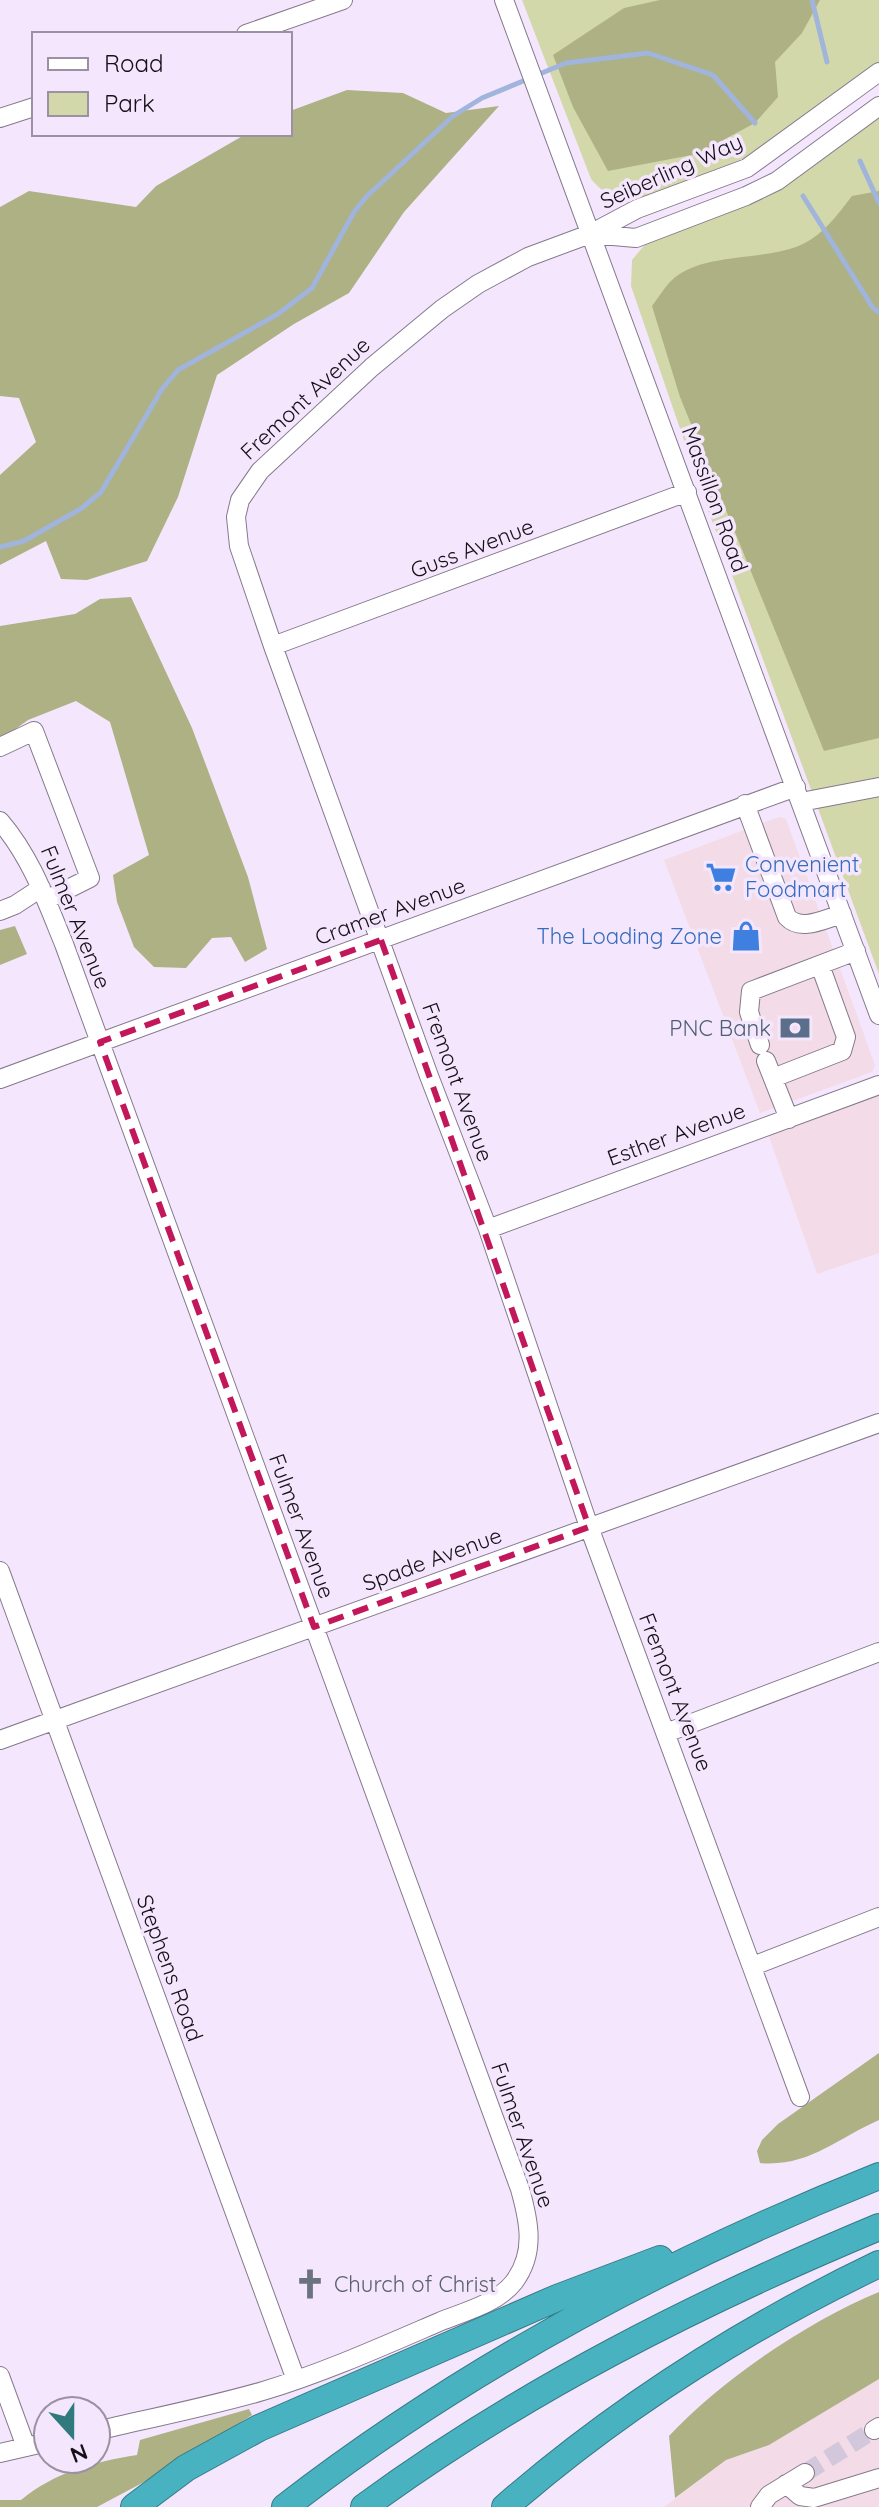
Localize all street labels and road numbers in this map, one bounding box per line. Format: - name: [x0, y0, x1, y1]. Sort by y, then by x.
- street label: Seiberling Way: [595, 127, 747, 215]
- street label: Fremont Avenue: [234, 331, 376, 465]
- street label: Massillon Road: [676, 422, 754, 576]
- street label: Guss Avenue: [406, 512, 538, 584]
- street label: Fulmer Avenue: [35, 841, 117, 993]
- street label: Cramer Avenue: [311, 871, 469, 951]
- street label: Fremont Avenue: [416, 999, 500, 1165]
- street label: Esther Avenue: [603, 1096, 749, 1172]
- street label: Fulmer Avenue: [263, 1450, 341, 1602]
- street label: Spade Avenue: [359, 1521, 505, 1597]
- street label: Fremont Avenue: [633, 1609, 719, 1775]
- street label: Stephens Road: [131, 1891, 209, 2045]
- street label: Fulmer Avenue: [485, 2059, 561, 2211]

